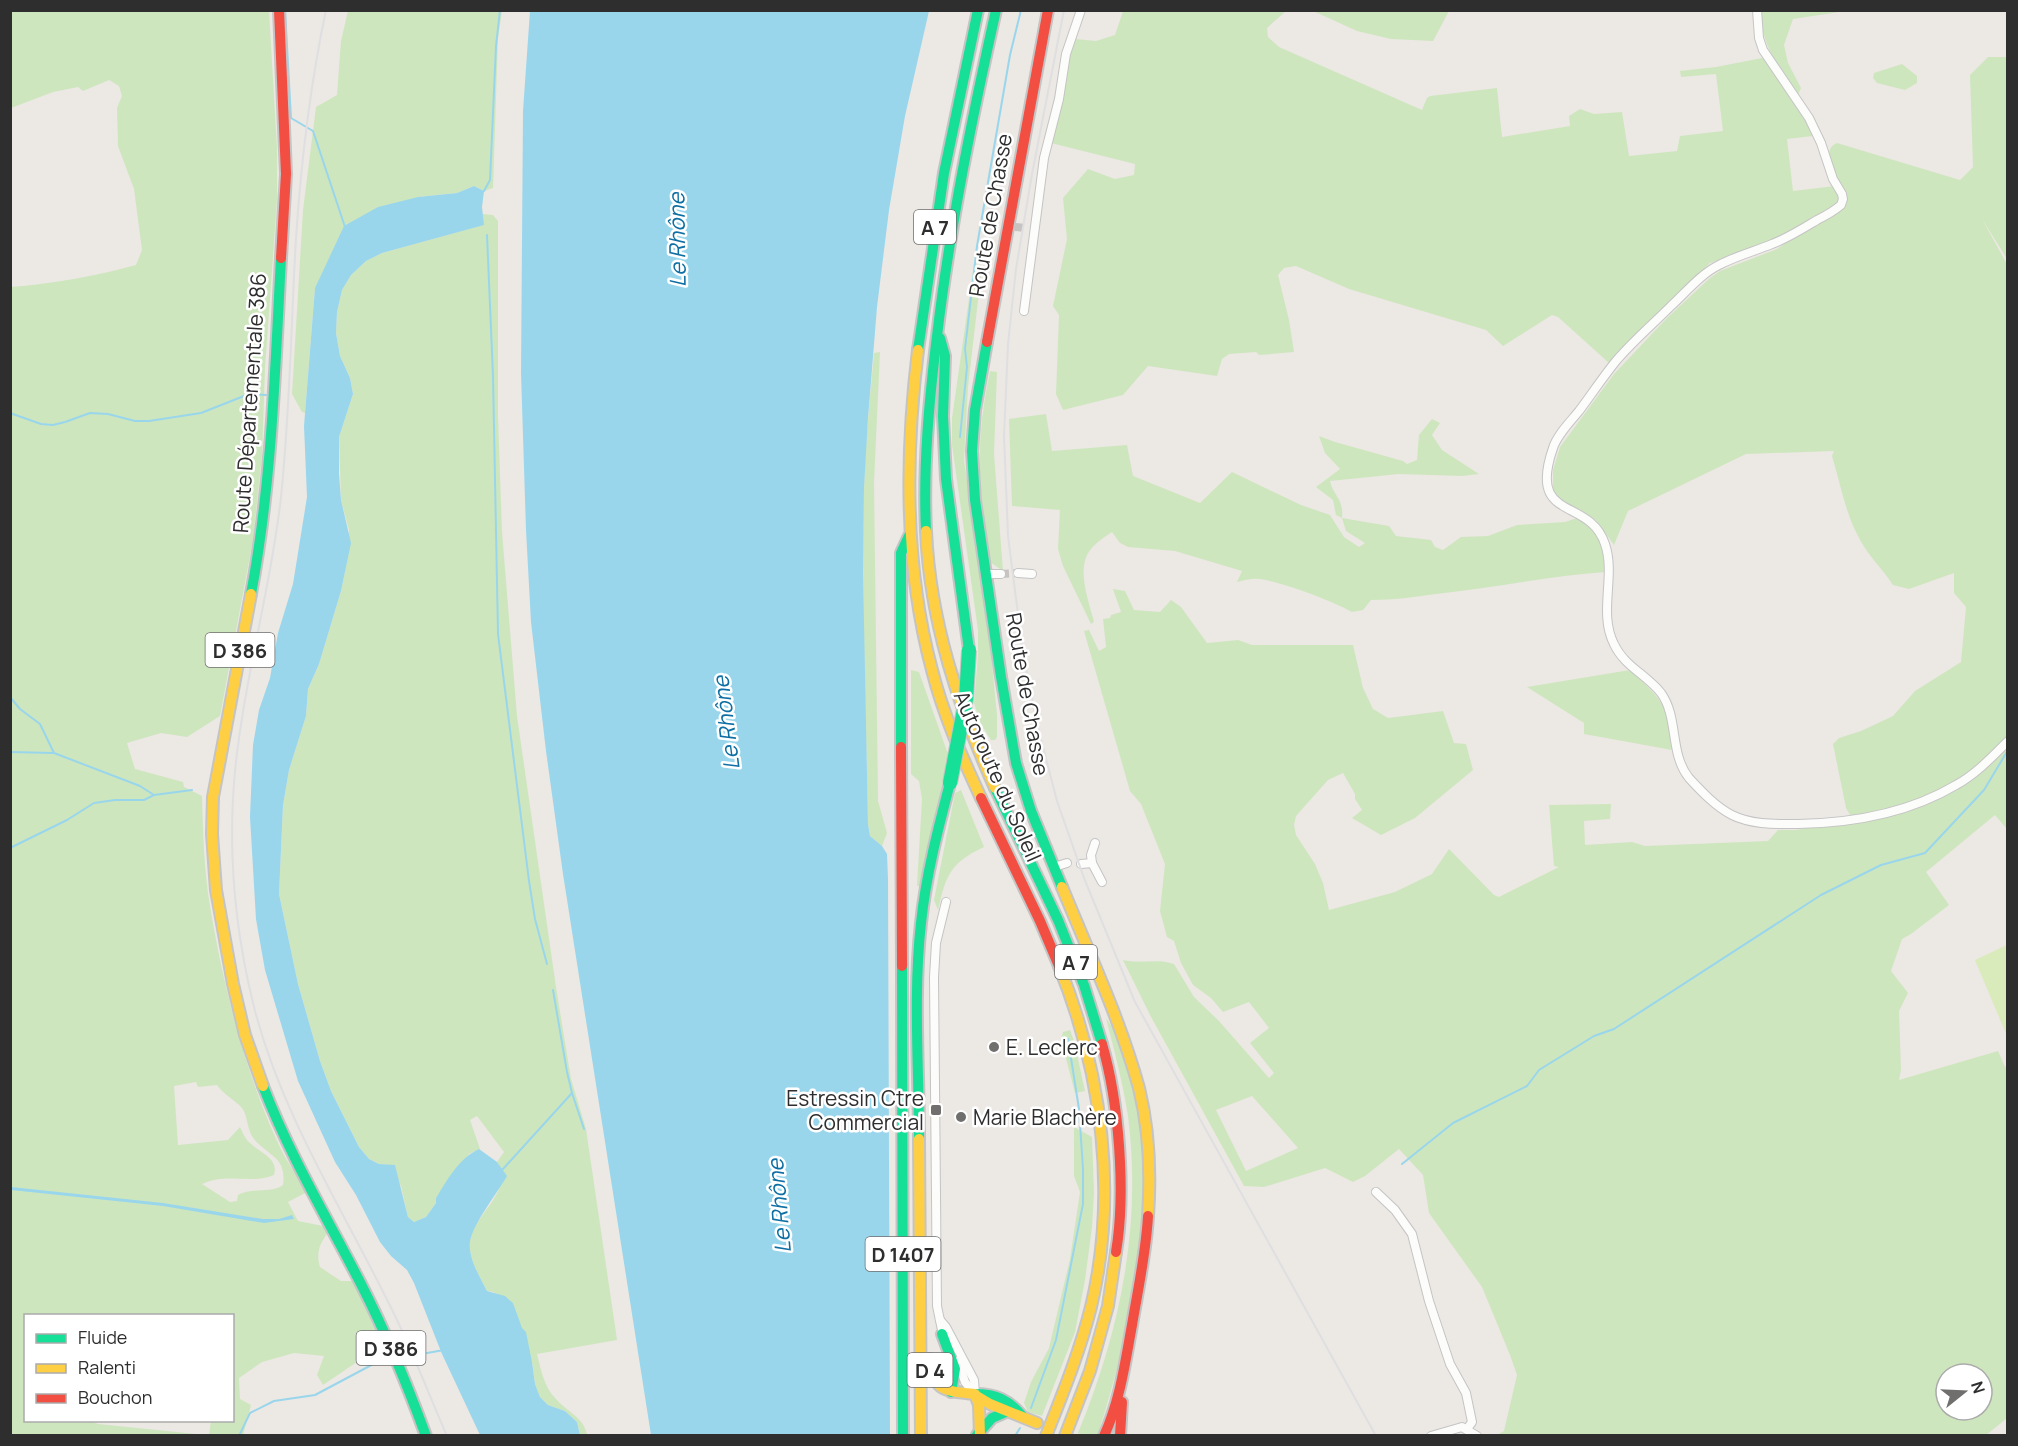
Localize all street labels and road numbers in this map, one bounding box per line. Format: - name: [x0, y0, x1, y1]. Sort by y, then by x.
- street label: Route de Chasse: [962, 131, 1018, 299]
- road number: A 7: [914, 210, 956, 244]
- street label: Route Départementale 386: [226, 272, 272, 534]
- street label: Route de Chasse: [1000, 610, 1056, 778]
- road number: D 386: [206, 633, 274, 667]
- street label: Autoroute du Soleil: [948, 686, 1048, 866]
- road number: A 7: [1055, 945, 1097, 979]
- road number: D 1407: [866, 1237, 940, 1271]
- road number: D 386: [356, 1331, 426, 1365]
- road number: D 4: [908, 1353, 952, 1387]

